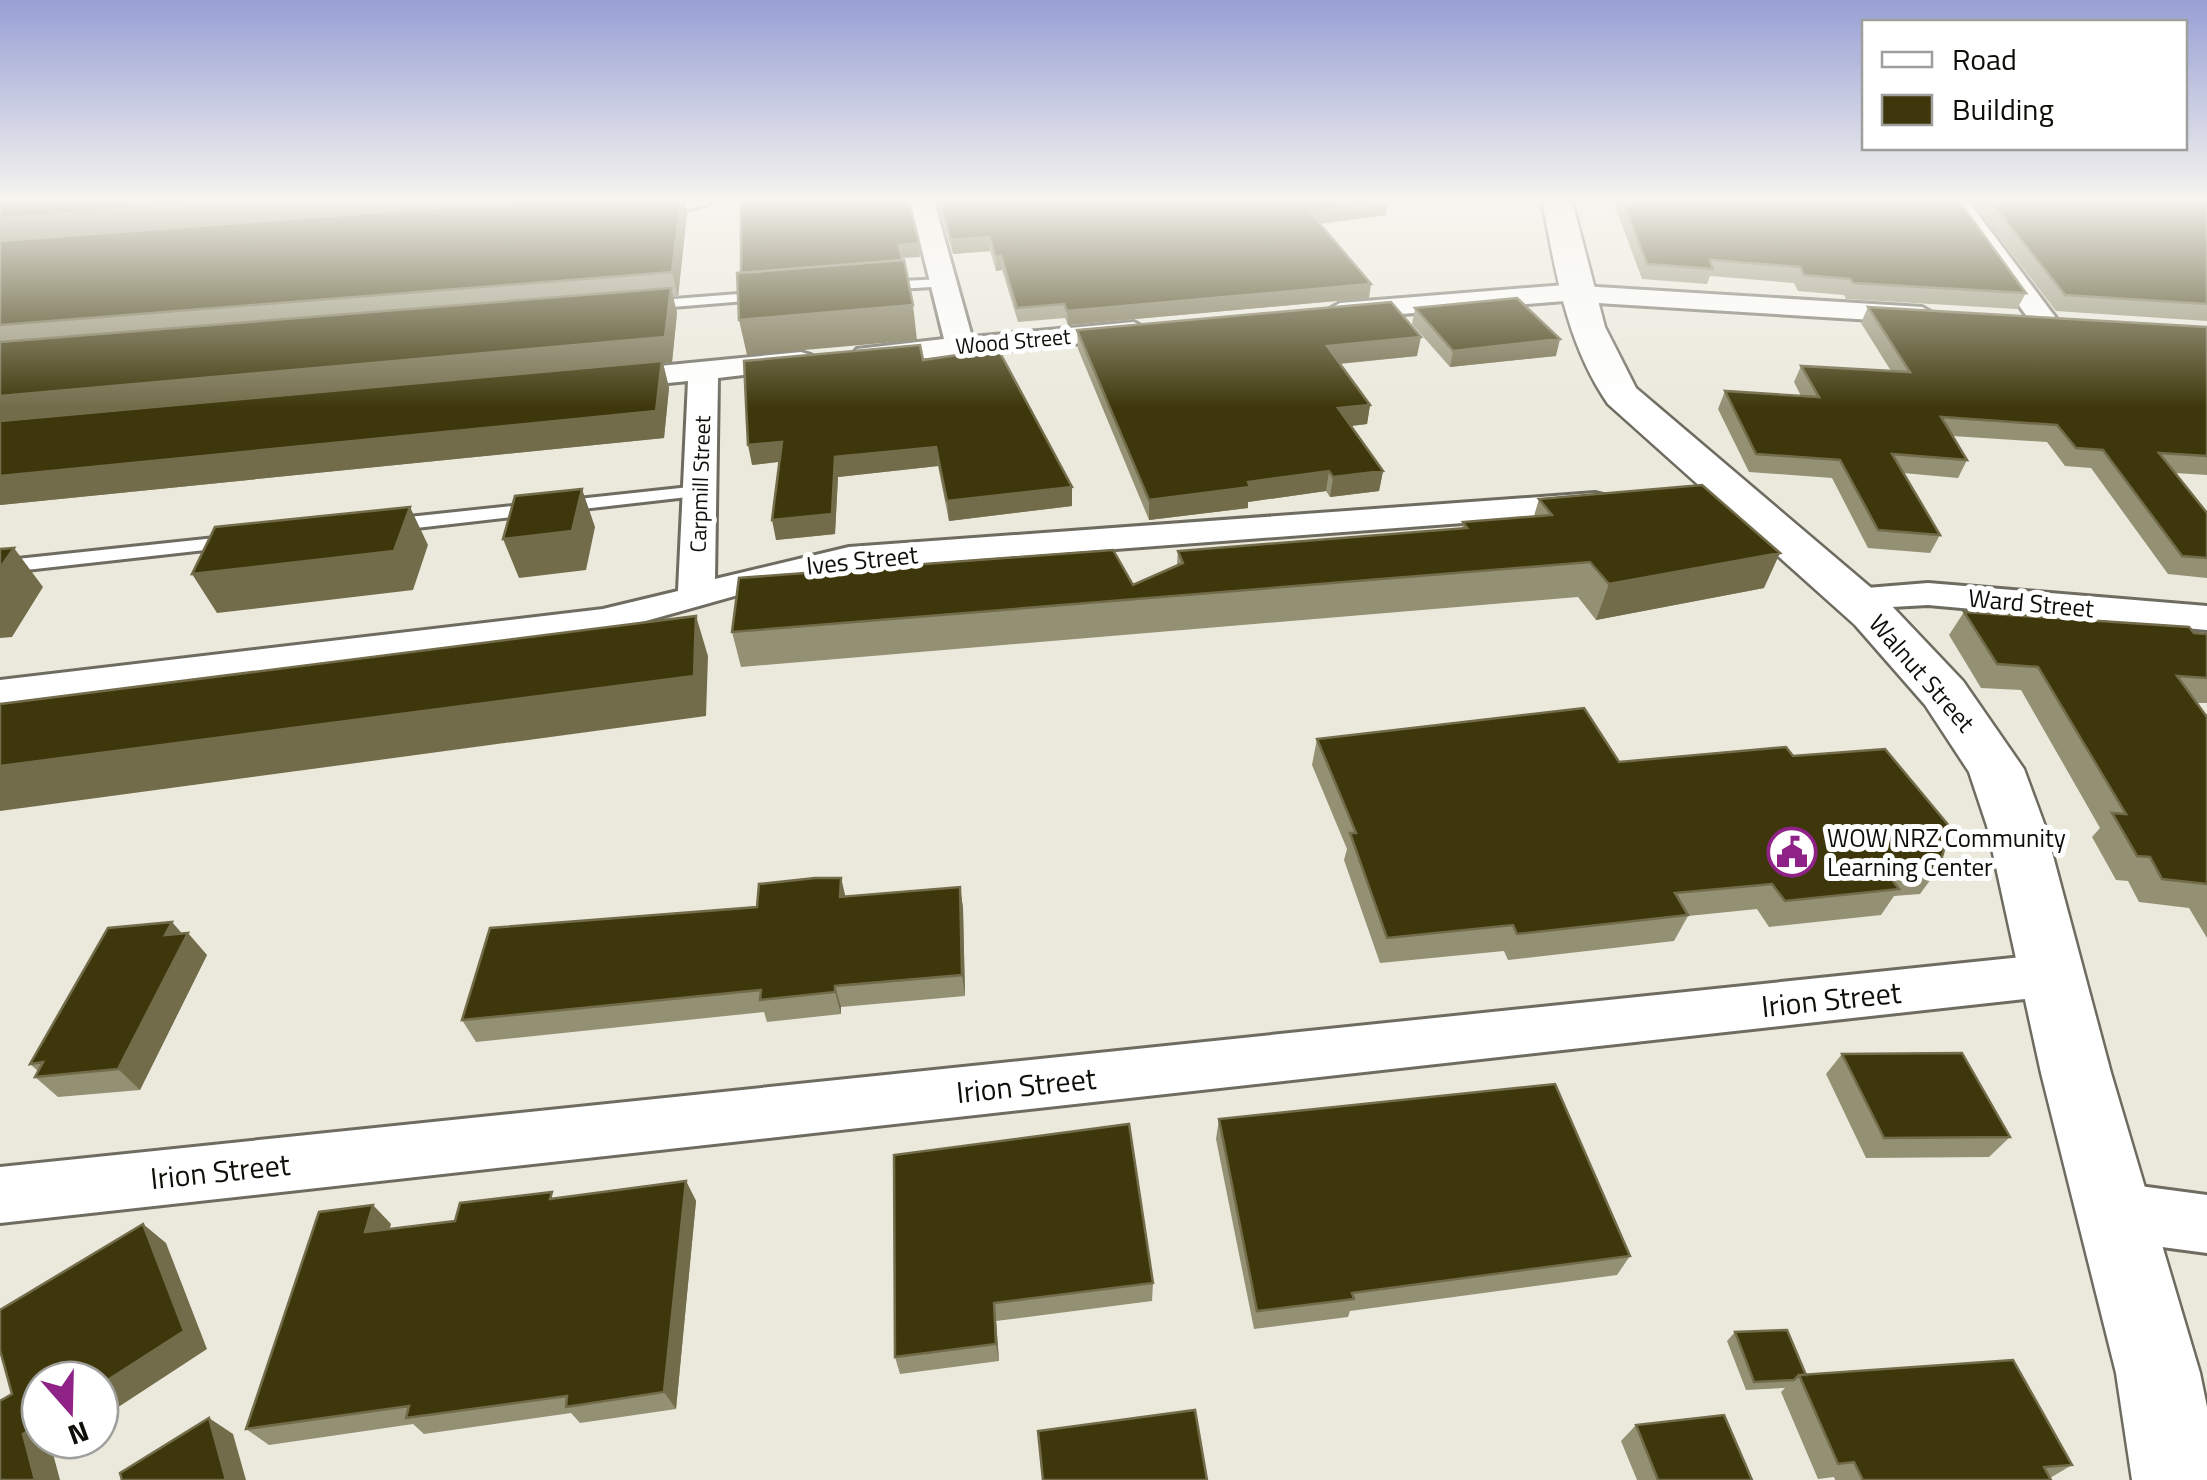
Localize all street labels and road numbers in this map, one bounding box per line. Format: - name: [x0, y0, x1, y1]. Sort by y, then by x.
- street label: Wood Street: [954, 319, 1072, 363]
- street label: Carpmill Street: [681, 415, 719, 553]
- street label: Ives Street: [804, 535, 920, 585]
- street label: Ward Street: [1967, 579, 2096, 627]
- street label: Walnut Street: [1860, 606, 1984, 741]
- street label: Irion Street: [1759, 969, 1904, 1029]
- street label: Irion Street: [954, 1055, 1099, 1115]
- street label: Irion Street: [148, 1141, 293, 1201]

